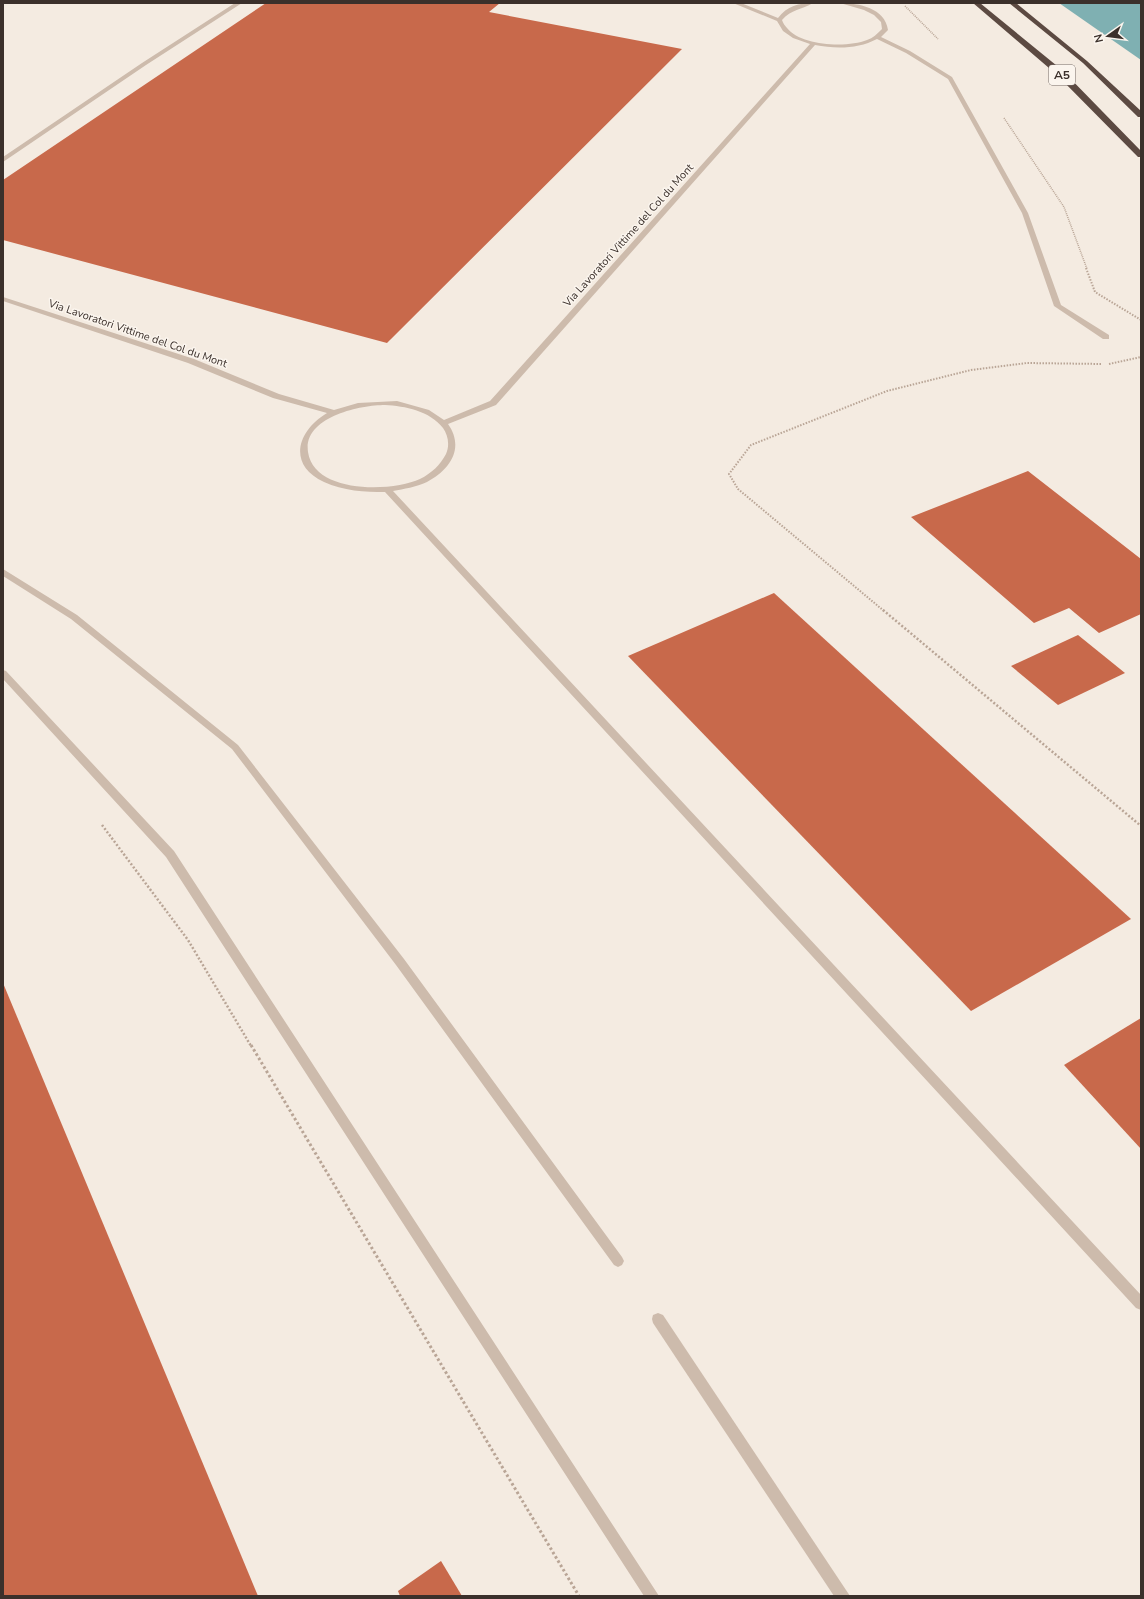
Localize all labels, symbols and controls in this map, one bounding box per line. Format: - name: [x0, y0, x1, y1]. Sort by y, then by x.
- north arrow: [1088, 16, 1128, 56]
- text: N: [1091, 32, 1107, 44]
- road number: A5: [1049, 65, 1075, 85]
- street label: Via Lavoratori Vittime del Col du Mont: [559, 160, 697, 311]
- street label: Via Lavoratori Vittime del Col du Mont: [46, 295, 229, 371]

